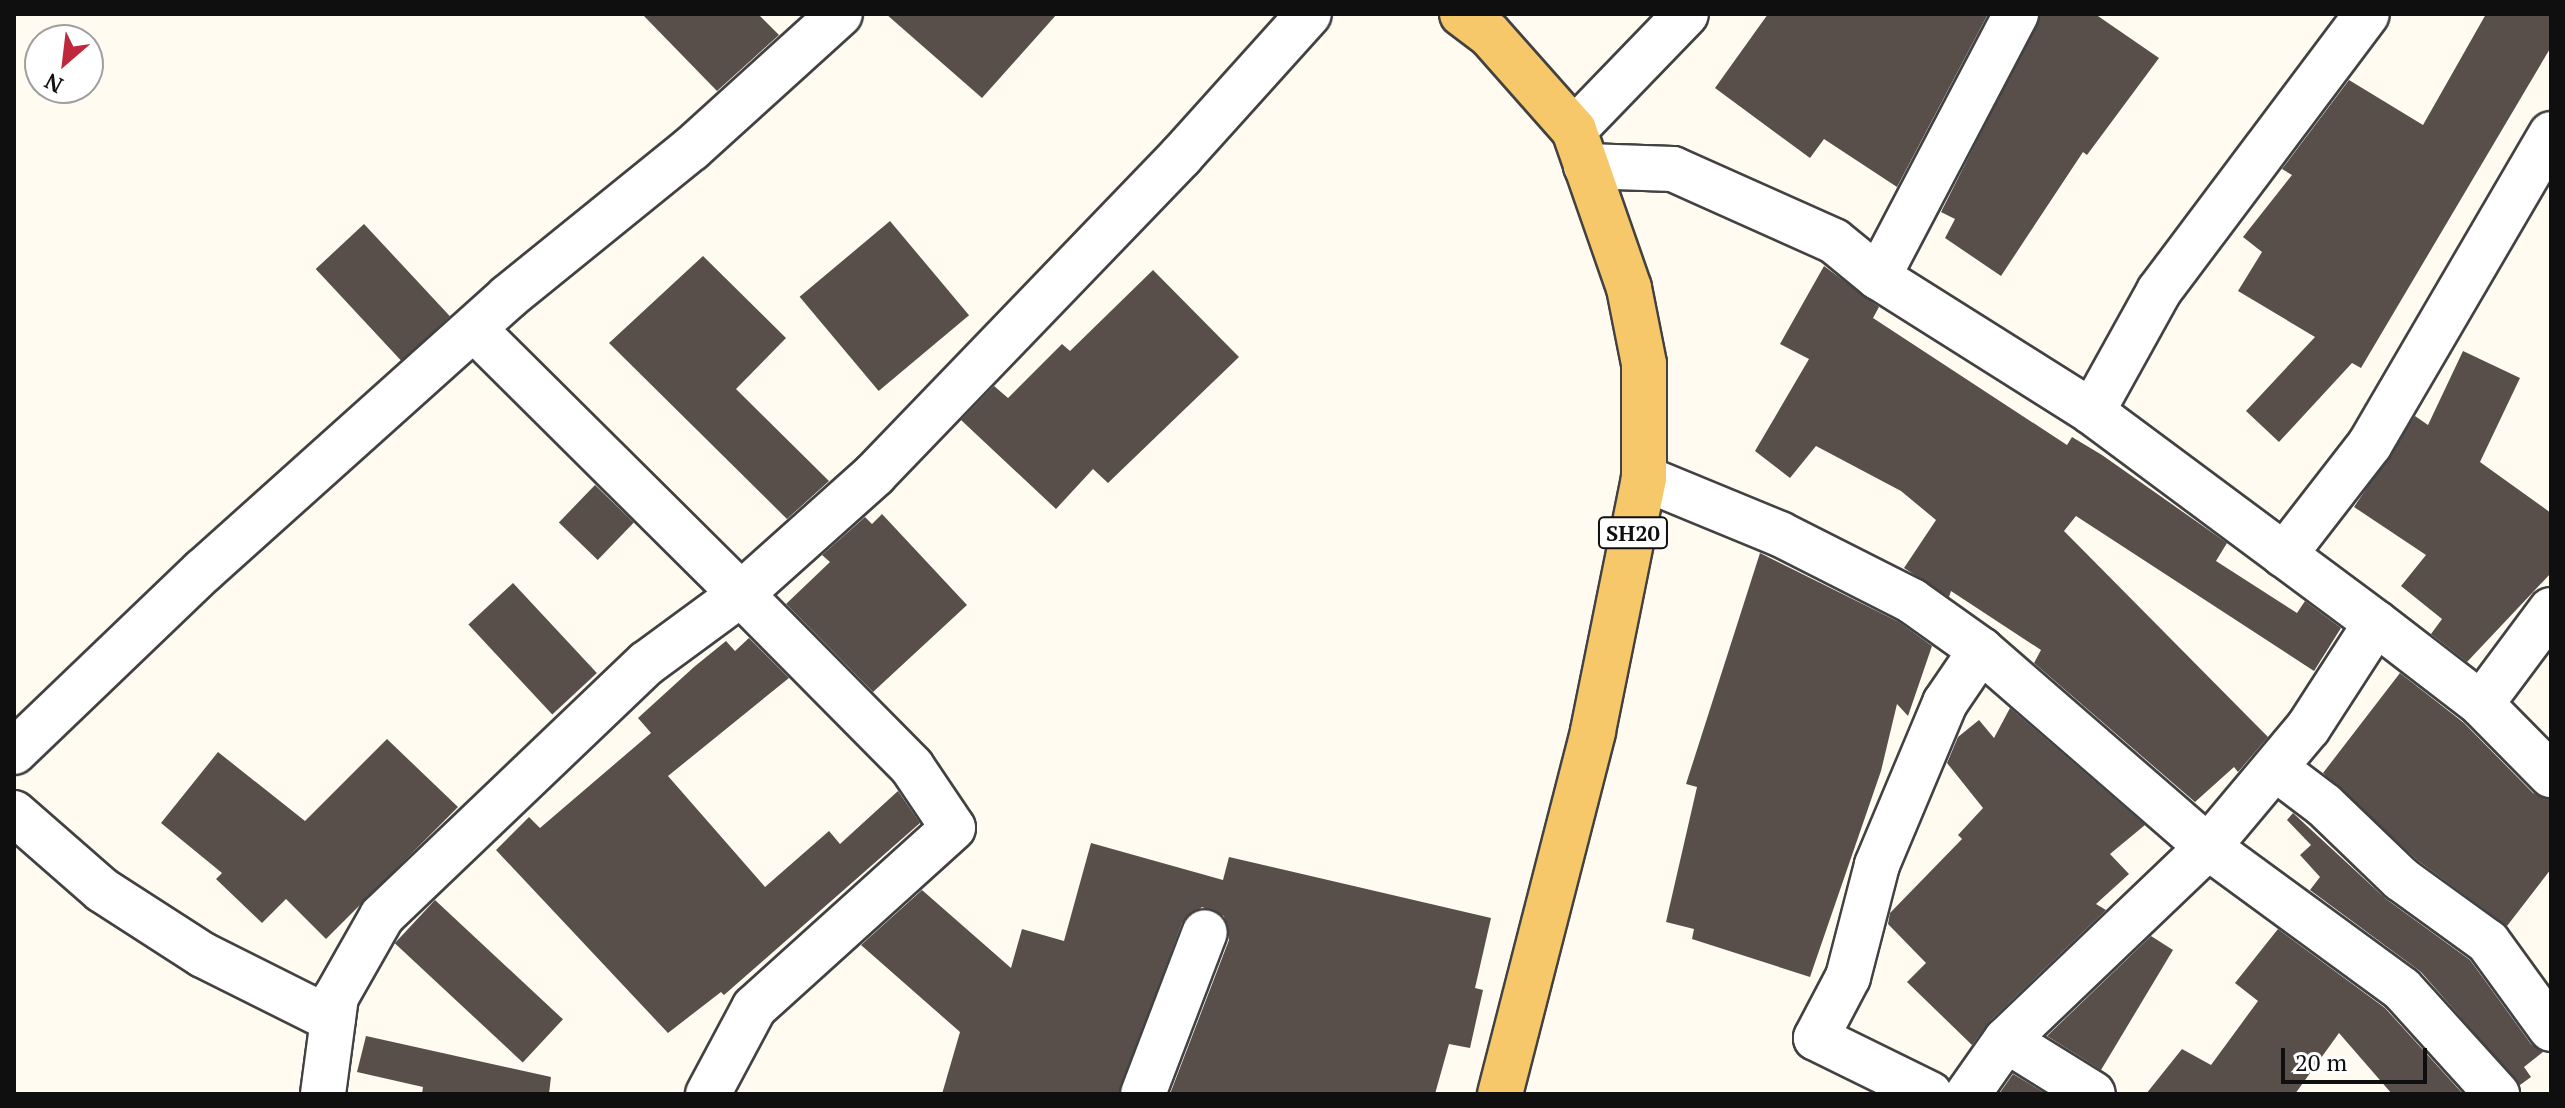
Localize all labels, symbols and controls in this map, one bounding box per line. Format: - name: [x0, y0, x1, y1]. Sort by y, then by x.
- north arrow: [24, 24, 104, 104]
- text: N: [39, 67, 68, 101]
- road number: SH20: [1597, 515, 1669, 551]
- scale bar: [2285, 1032, 2431, 1082]
- text: 20 m: [2295, 1046, 2347, 1078]

